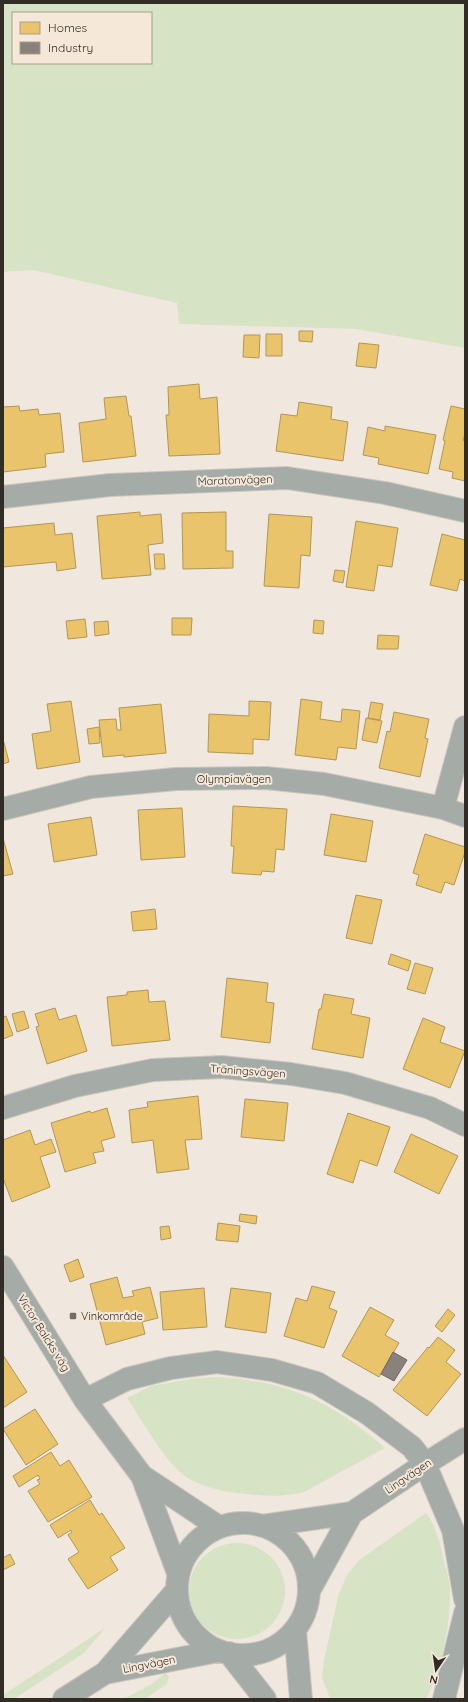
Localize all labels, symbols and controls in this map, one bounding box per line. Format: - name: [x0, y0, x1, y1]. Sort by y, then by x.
- legend: [12, 12, 152, 64]
- text: Homes: [48, 20, 88, 35]
- text: Industry: [48, 40, 93, 55]
- street label: Maratonvägen: [197, 472, 273, 488]
- street label: Olympiavägen: [197, 772, 271, 786]
- street label: Träningsvägen: [210, 1061, 286, 1081]
- street label: Victor Balcks väg: [15, 1292, 73, 1374]
- place label: Vinkområde: [81, 1309, 143, 1323]
- marker: Vinkområde: [68, 1311, 78, 1321]
- street label: Lingvägen: [382, 1455, 434, 1497]
- north arrow: [416, 1650, 456, 1690]
- street label: Lingvägen: [122, 1652, 176, 1676]
- text: N: [428, 1672, 439, 1687]

